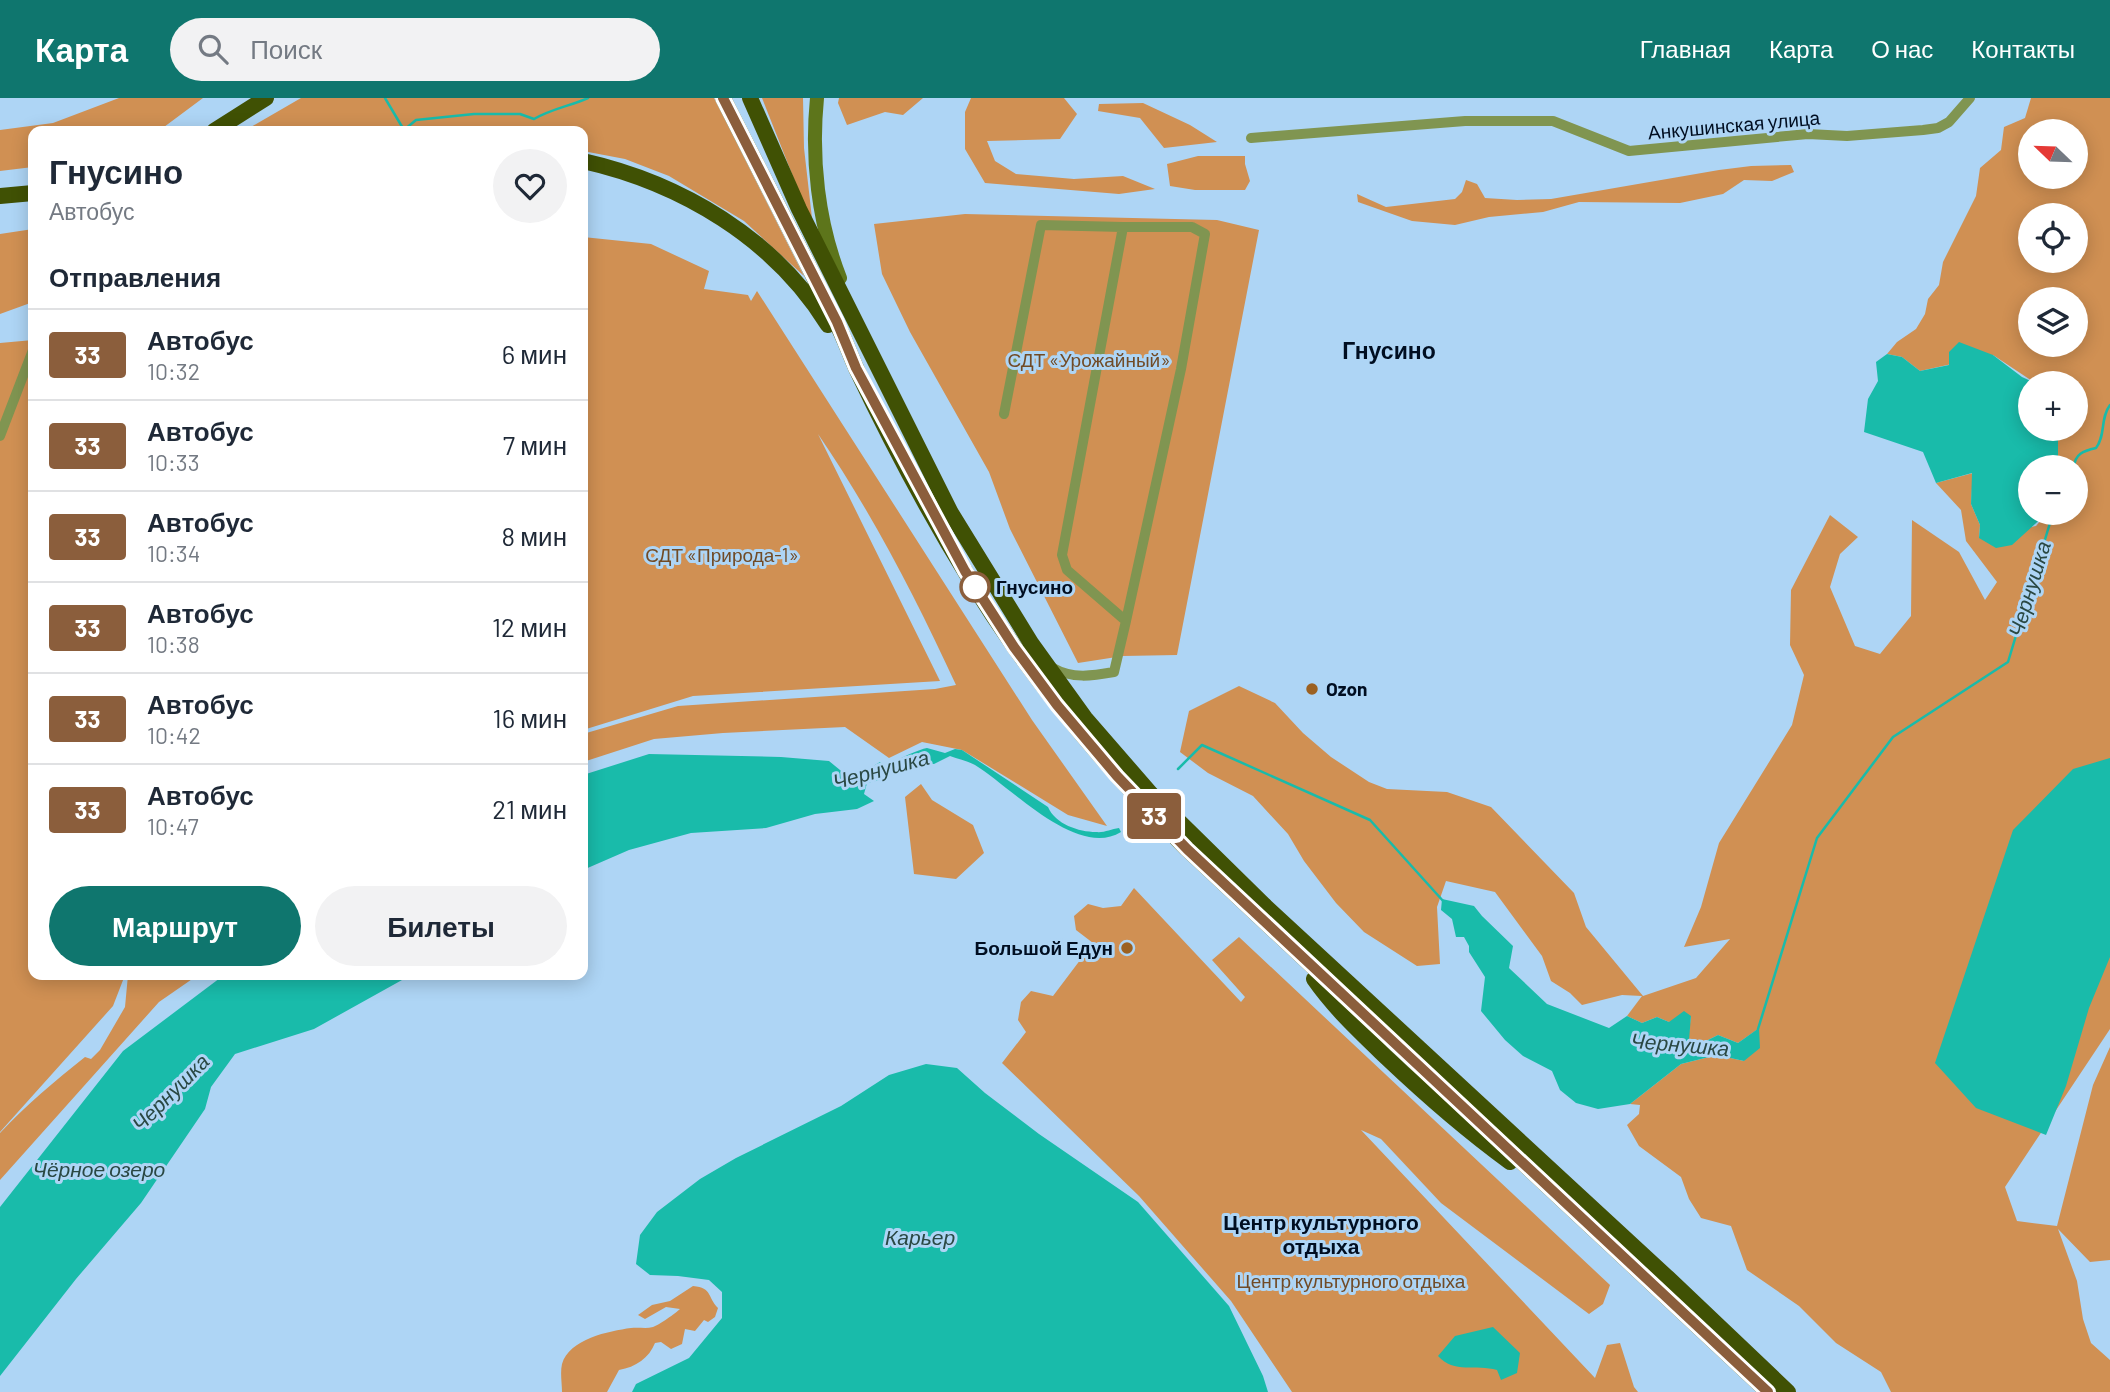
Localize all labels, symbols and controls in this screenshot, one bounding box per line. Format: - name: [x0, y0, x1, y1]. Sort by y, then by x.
- search box: [170, 18, 660, 81]
- text: Карта: [35, 29, 128, 69]
- icon: search: [194, 30, 232, 68]
- text: Поиск: [250, 33, 322, 64]
- text: Главная: [1640, 34, 1731, 63]
- text: Карта: [1769, 34, 1833, 63]
- text: О нас: [1871, 34, 1933, 63]
- text: Контакты: [1971, 34, 2075, 63]
- street label: Анкушинская улица: [1647, 105, 1821, 143]
- north arrow: [2018, 119, 2088, 189]
- map controls: [2018, 119, 2088, 525]
- button: heart: [493, 149, 567, 223]
- text: Гнусино: [49, 151, 183, 191]
- text: Автобус: [49, 197, 135, 225]
- button: locate: [2018, 203, 2088, 273]
- text: Отправления: [49, 261, 221, 292]
- button: layers: [2018, 287, 2088, 357]
- text: Автобус: [147, 324, 254, 355]
- district label: Гнусино: [1342, 336, 1436, 364]
- text: 6 мин: [502, 338, 567, 369]
- text: 33: [75, 340, 100, 369]
- park label: СДТ «Урожайный»: [1008, 348, 1170, 371]
- text: 10:32: [147, 357, 200, 385]
- button: +: [2018, 371, 2088, 441]
- text: Автобус: [147, 415, 254, 446]
- text: 7 мин: [503, 429, 567, 460]
- text: 33: [75, 431, 100, 460]
- text: 10:33: [147, 448, 200, 476]
- button: −: [2018, 455, 2088, 525]
- text: Автобус: [147, 506, 254, 537]
- text: 8 мин: [501, 520, 567, 551]
- text: 33: [75, 522, 100, 551]
- water label: Чернушка: [2002, 538, 2055, 639]
- text: 10:34: [147, 539, 200, 567]
- park label: СДТ «Природа-1»: [645, 543, 799, 566]
- marker: Гнусино: [960, 572, 990, 602]
- place label: Гнусино: [996, 575, 1073, 598]
- text: Автобус: [147, 597, 254, 628]
- text: 12 мин: [492, 611, 567, 642]
- text: 33: [75, 613, 100, 642]
- text: 10:38: [147, 630, 200, 658]
- place label: Ozon: [1326, 677, 1368, 700]
- marker: Ozon: [1304, 681, 1320, 697]
- text: Автобус: [147, 688, 254, 719]
- text: 16 мин: [493, 702, 567, 733]
- text: 33: [75, 704, 100, 733]
- text: 10:42: [147, 721, 201, 749]
- water label: Чернушка: [830, 744, 931, 793]
- text: Автобус: [147, 779, 254, 810]
- text: 21 мин: [492, 793, 567, 824]
- line badge: 33: [1122, 793, 1186, 839]
- text: 33: [75, 795, 100, 824]
- text: 33: [1141, 801, 1167, 830]
- text: 10:47: [147, 812, 199, 840]
- button: Маршрут: [49, 886, 301, 966]
- button: Билеты: [315, 886, 567, 966]
- place label: Большой Едун: [975, 936, 1113, 959]
- marker: Большой Едун: [1119, 940, 1135, 956]
- water label: Чернушка: [1630, 1027, 1730, 1060]
- water label: Чернушка: [126, 1048, 214, 1136]
- water label: Чёрное озеро: [33, 1156, 166, 1181]
- district label: Центр культурного отдыха: [1223, 1209, 1419, 1258]
- water label: Карьер: [885, 1224, 955, 1249]
- park label: Центр культурного отдыха: [1237, 1269, 1466, 1292]

